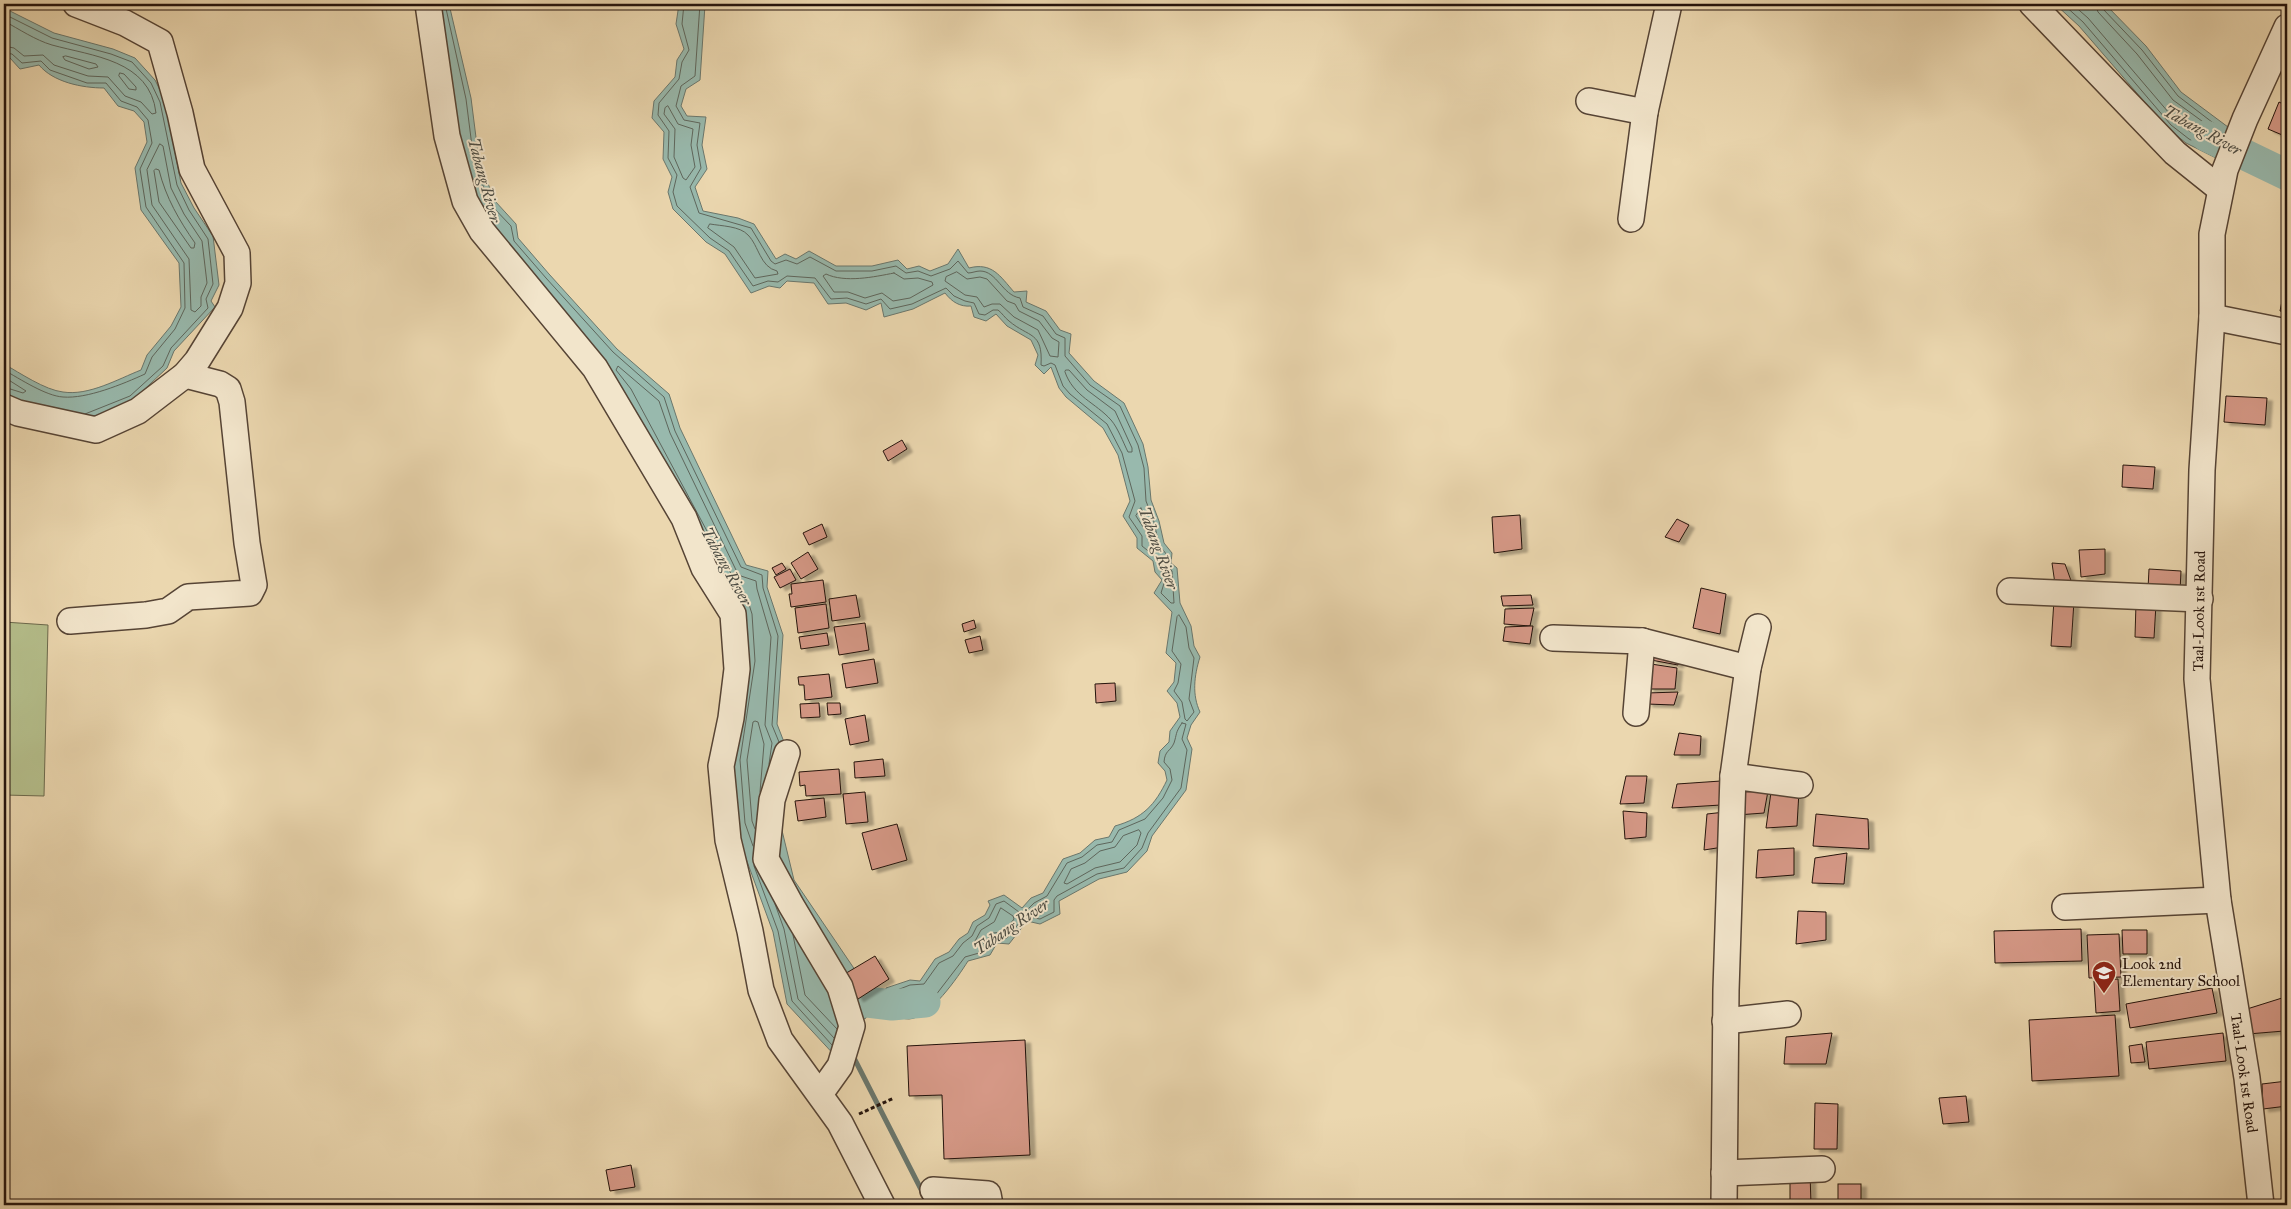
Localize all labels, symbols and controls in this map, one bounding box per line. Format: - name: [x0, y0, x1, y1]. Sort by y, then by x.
- water label: Tabang River: [2160, 101, 2246, 160]
- water label: Tabang River: [464, 136, 505, 226]
- water label: Tabang River: [1135, 504, 1183, 593]
- water label: Tabang River: [697, 524, 757, 610]
- street label: Taal-Look 1st Road: [2189, 550, 2209, 671]
- water label: Tabang River: [970, 894, 1054, 959]
- place label: Look 2nd Elementary School: [2122, 955, 2241, 990]
- school or university icon: Look 2nd Elementary School: [2091, 960, 2117, 994]
- street label: Taal-Look 1st Road: [2227, 1012, 2261, 1134]

